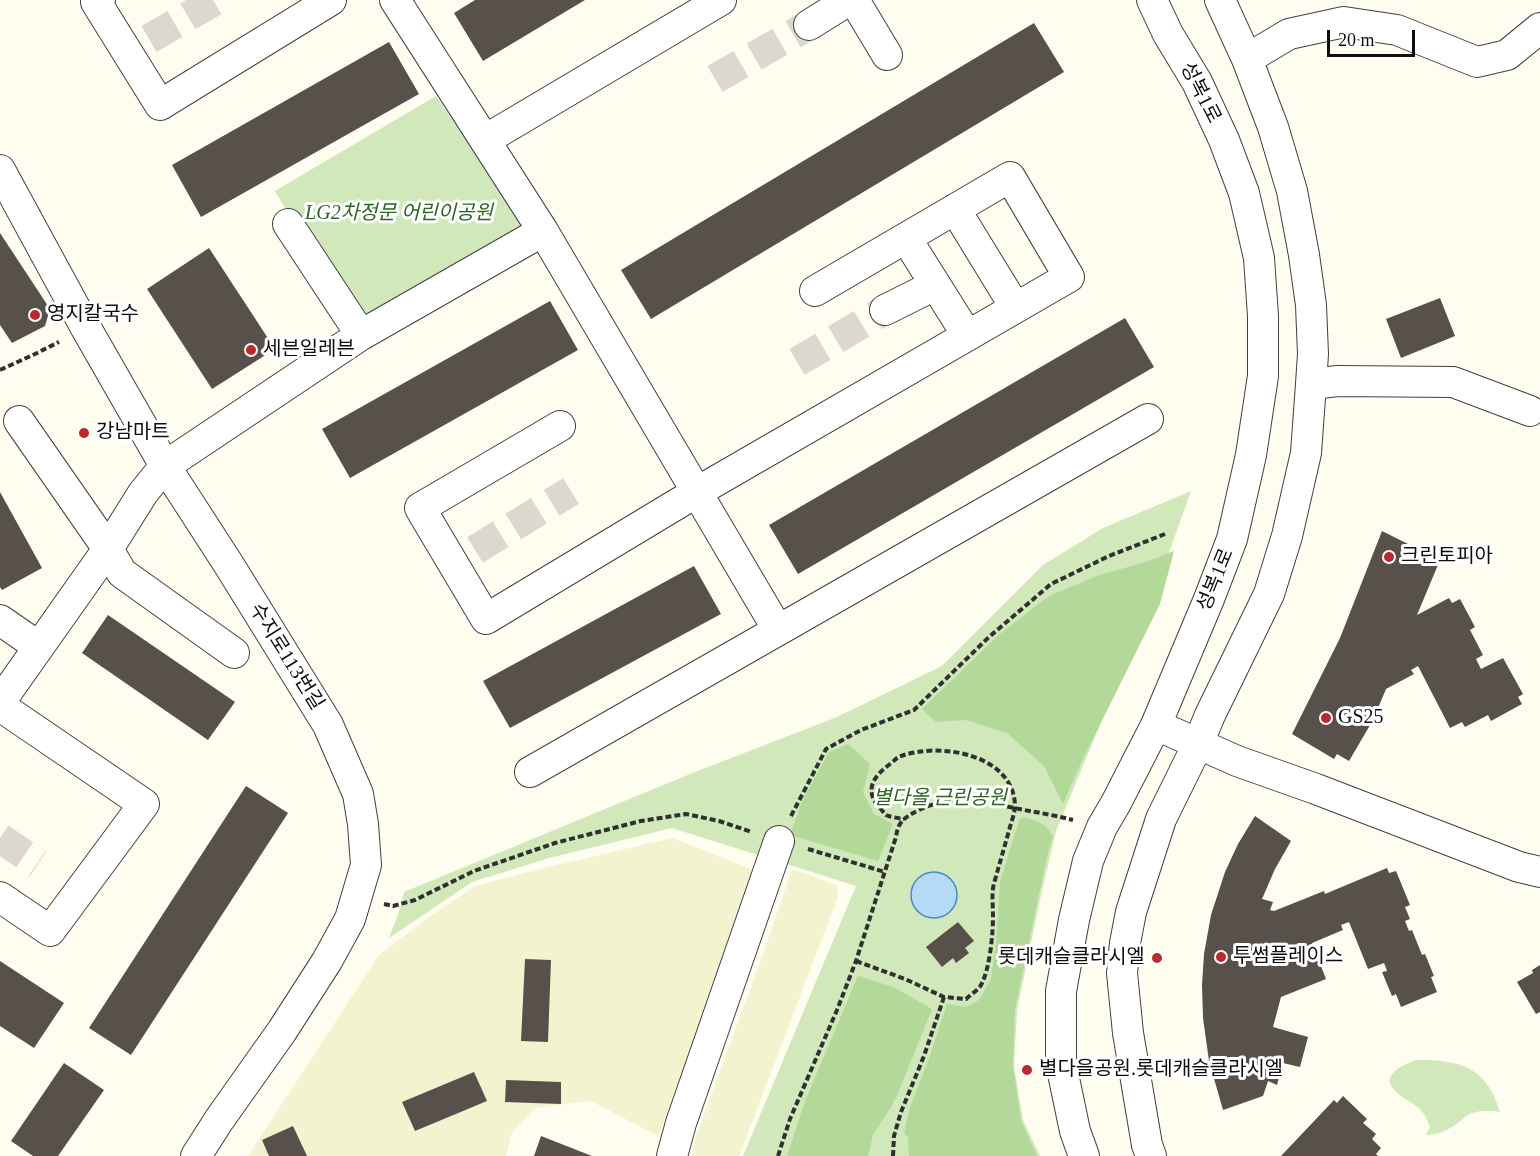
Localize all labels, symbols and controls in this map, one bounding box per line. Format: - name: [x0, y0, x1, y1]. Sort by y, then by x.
- scale bar: [1330, 18, 1418, 56]
- text: 20 m: [1338, 30, 1375, 50]
- street label: 성복1로: [1175, 59, 1225, 127]
- park label: LG2차정문 어린이공원: [305, 202, 493, 226]
- place label: 영지칼국수: [47, 303, 139, 327]
- marker: 영지칼국수: [28, 308, 42, 322]
- place label: 세븐일레븐: [263, 338, 355, 362]
- marker: 세븐일레븐: [244, 343, 258, 357]
- place label: 강남마트: [96, 421, 170, 445]
- marker: 강남마트: [77, 426, 91, 440]
- street label: 성복1로: [1193, 545, 1239, 615]
- place label: 크린토피아: [1401, 545, 1493, 569]
- marker: 크린토피아: [1382, 550, 1396, 564]
- street label: 수지로113번길: [244, 599, 328, 715]
- place label: GS25: [1338, 706, 1384, 730]
- marker: GS25: [1319, 711, 1333, 725]
- park label: 별다올 근린공원: [873, 787, 1007, 811]
- place label: 투썸플레이스: [1233, 945, 1343, 969]
- place label: 롯데캐슬클라시엘: [998, 946, 1145, 970]
- marker: 투썸플레이스: [1214, 950, 1228, 964]
- marker: 롯데캐슬클라시엘: [1150, 951, 1164, 965]
- place label: 별다을공원.롯데캐슬클라시엘: [1039, 1058, 1283, 1082]
- marker: 별다을공원.롯데캐슬클라시엘: [1020, 1063, 1034, 1077]

